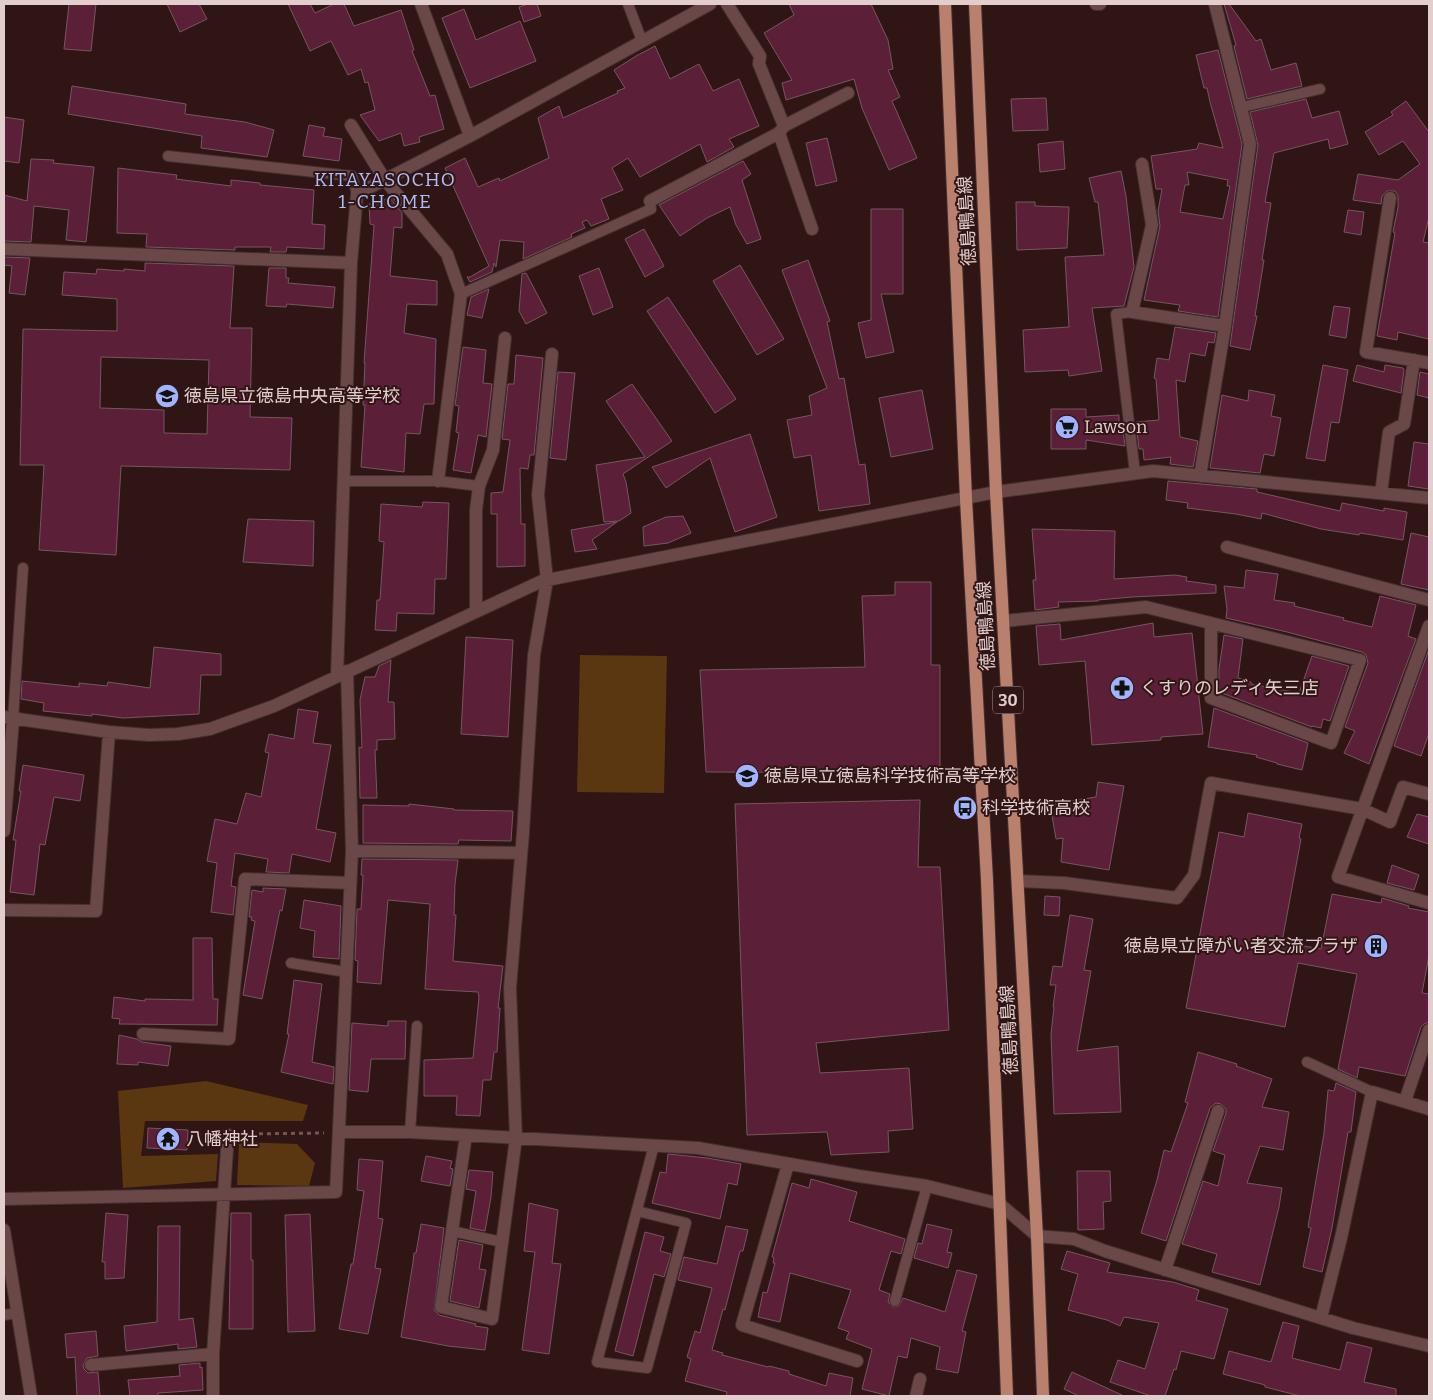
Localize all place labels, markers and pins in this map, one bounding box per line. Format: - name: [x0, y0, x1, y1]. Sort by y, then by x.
- school or university icon: 徳島県立徳島中央高等学校: [154, 383, 180, 409]
- place label: 徳島県立徳島中央高等学校: [184, 385, 400, 407]
- supermarket icon: Lawson: [1054, 414, 1080, 440]
- place label: Lawson: [1084, 416, 1148, 438]
- pharmacy icon: くすりのレディ矢三店: [1109, 675, 1135, 701]
- place label: くすりのレディ矢三店: [1140, 677, 1319, 699]
- school or university icon: 徳島県立徳島科学技術高等学校: [734, 763, 760, 789]
- place label: 徳島県立徳島科学技術高等学校: [764, 765, 1016, 787]
- bus stop icon: 科学技術高校: [952, 795, 978, 821]
- place label: 科学技術高校: [982, 797, 1090, 819]
- building icon: 徳島県立障がい者交流プラザ: [1363, 933, 1389, 959]
- place label: 徳島県立障がい者交流プラザ: [1124, 935, 1358, 957]
- temple icon: 八幡神社: [155, 1126, 181, 1152]
- place label: 八幡神社: [186, 1128, 258, 1150]

